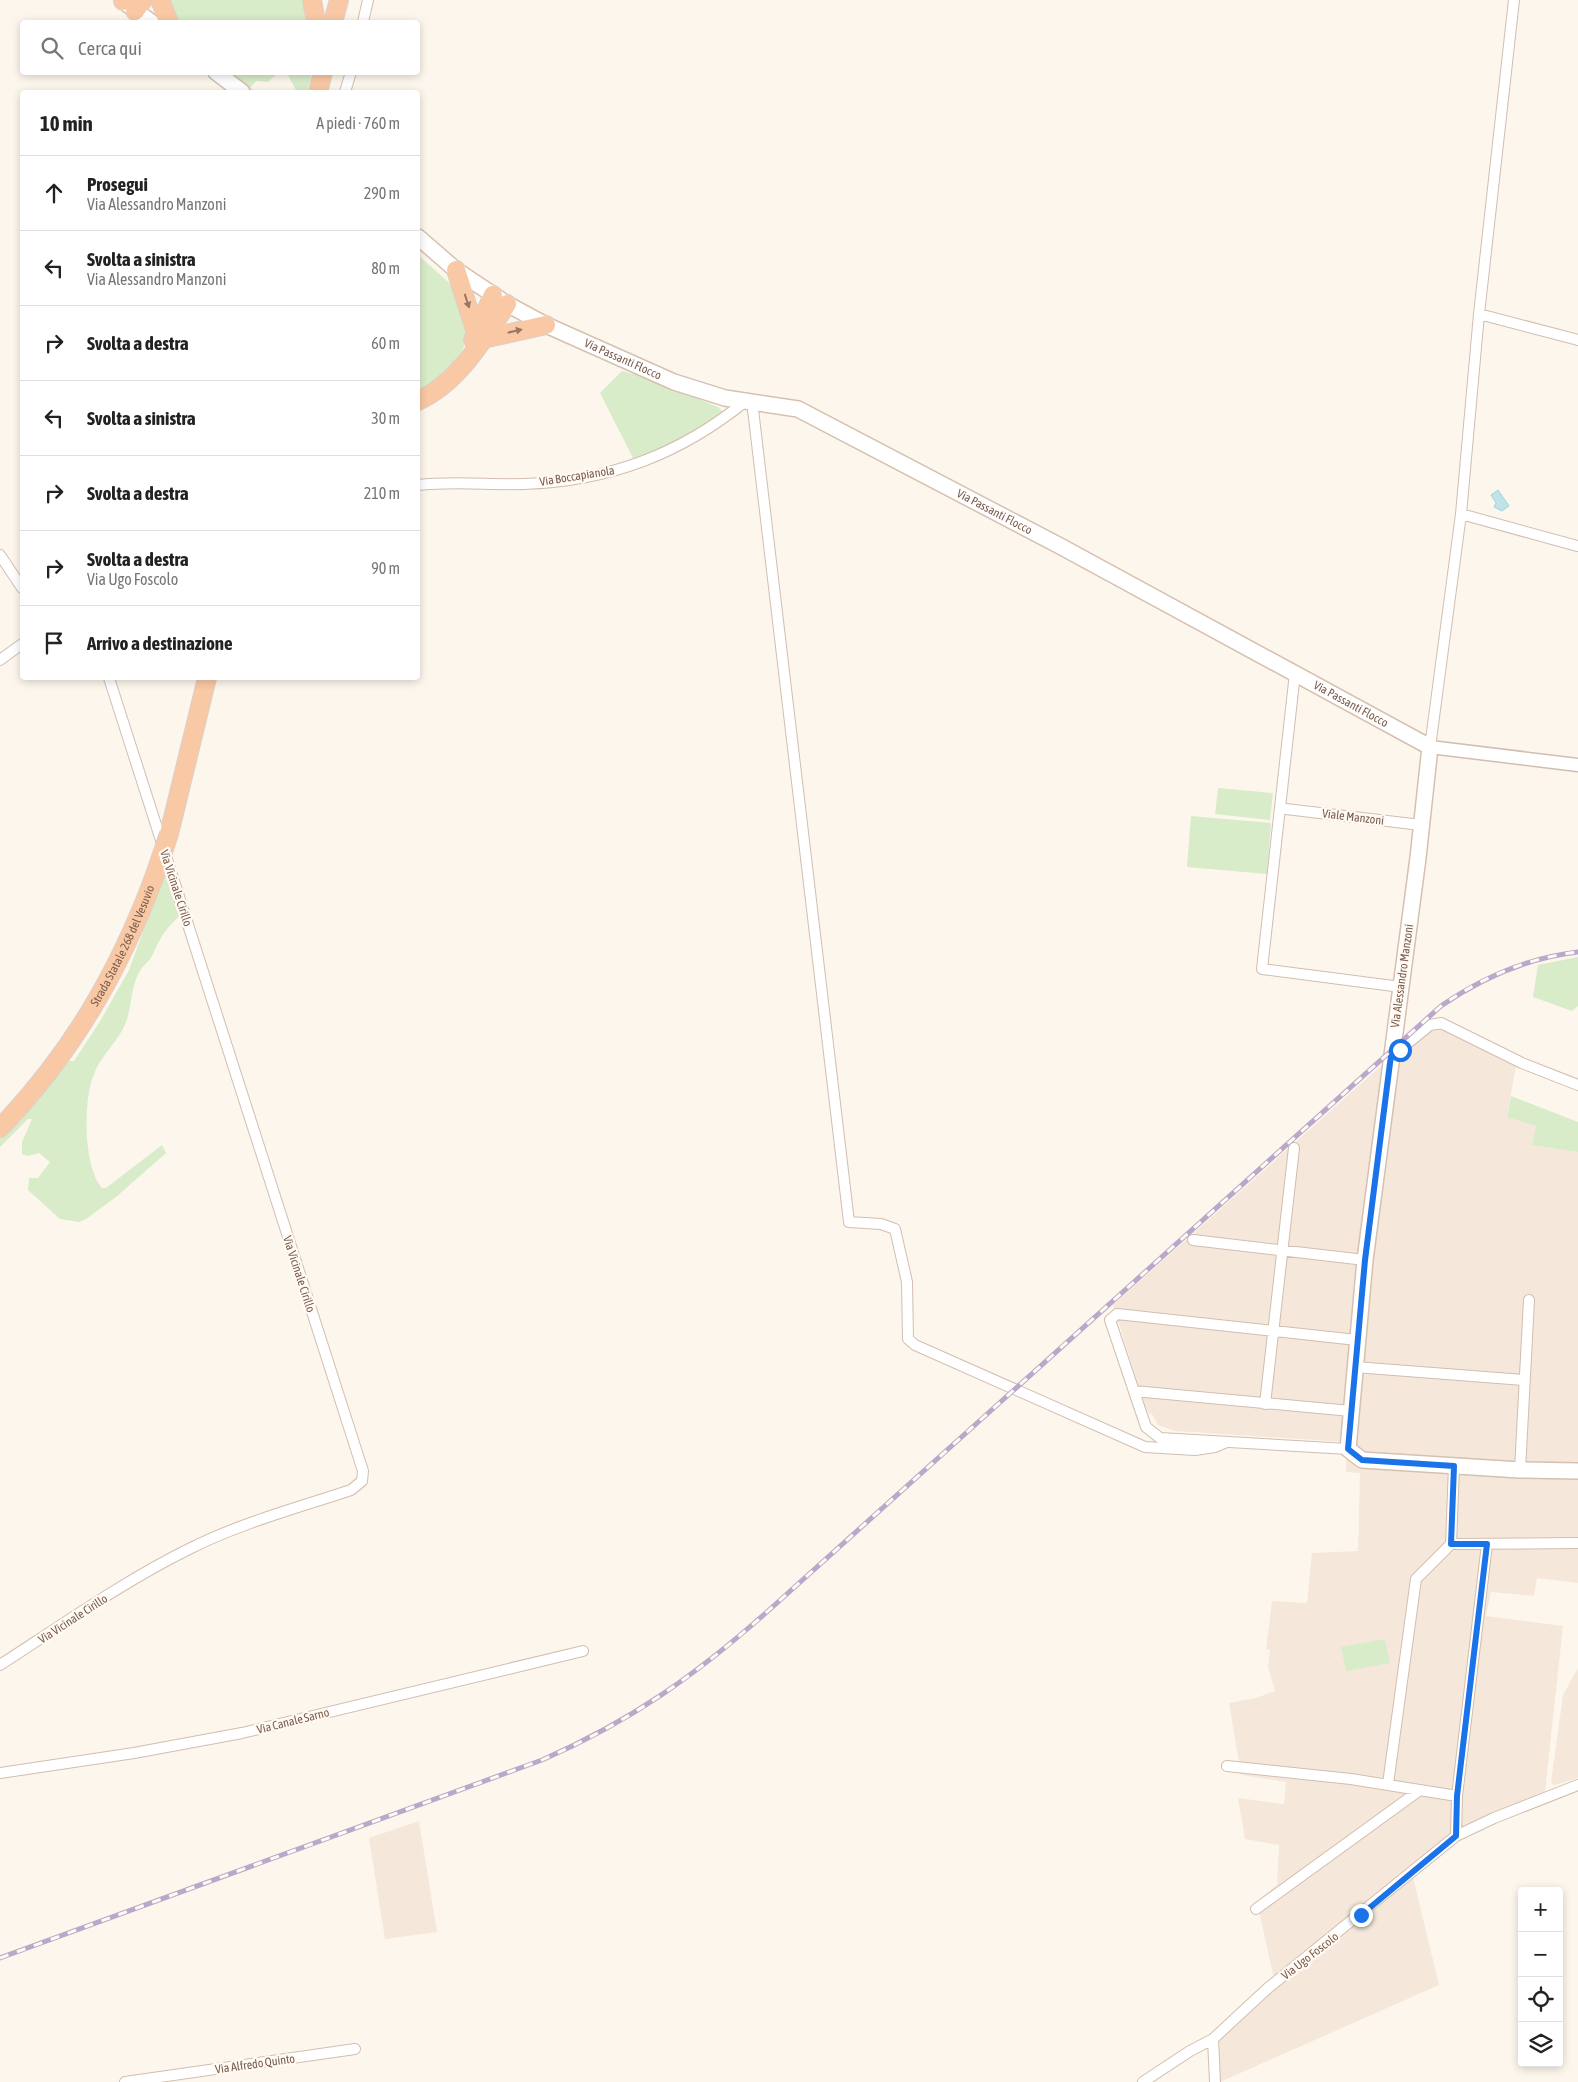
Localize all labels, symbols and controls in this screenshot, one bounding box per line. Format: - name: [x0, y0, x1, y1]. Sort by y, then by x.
- search box: [20, 20, 420, 75]
- icon: search: [38, 34, 66, 62]
- text: Cerca qui: [78, 37, 142, 59]
- text: 10 min: [40, 111, 93, 135]
- text: A piedi · 760 m: [316, 114, 400, 132]
- text: Prosegui: [87, 173, 148, 195]
- icon: ahead: [40, 179, 68, 207]
- text: 290 m: [364, 184, 400, 202]
- text: Via Alessandro Manzoni: [87, 195, 226, 213]
- text: Svolta a sinistra: [87, 248, 196, 270]
- icon: left: [40, 254, 68, 282]
- text: 80 m: [371, 259, 400, 277]
- text: Via Alessandro Manzoni: [87, 270, 226, 288]
- one-way arrow: [463, 294, 471, 309]
- one-way arrow: [507, 327, 522, 335]
- icon: right: [40, 329, 68, 357]
- text: Svolta a destra: [87, 332, 189, 354]
- text: 60 m: [371, 334, 400, 352]
- street label: Via Passanti Flocco: [582, 336, 664, 383]
- icon: left: [40, 404, 68, 432]
- text: Svolta a sinistra: [87, 407, 196, 429]
- text: 30 m: [371, 409, 400, 427]
- street label: Via Boccapianola: [538, 463, 616, 489]
- icon: right: [40, 479, 68, 507]
- text: Svolta a destra: [87, 482, 189, 504]
- text: 210 m: [364, 484, 400, 502]
- street label: Via Passanti Flocco: [954, 486, 1035, 537]
- text: Svolta a destra: [87, 548, 189, 570]
- icon: right: [40, 554, 68, 582]
- text: 90 m: [371, 559, 400, 577]
- text: Via Ugo Foscolo: [87, 570, 178, 588]
- icon: arrive: [40, 629, 68, 657]
- text: Arrivo a destinazione: [87, 632, 233, 654]
- street label: Via Passanti Flocco: [1311, 678, 1391, 730]
- street label: Viale Manzoni: [1321, 806, 1385, 828]
- street label: Via Vicinale Cirillo: [157, 848, 195, 928]
- street label: Strada Statale 268 del Vesuvio: [88, 883, 158, 1009]
- street label: Via Alessandro Manzoni: [1388, 923, 1416, 1029]
- route start: [1389, 1039, 1412, 1062]
- street label: Via Vicinale Cirillo: [280, 1234, 318, 1314]
- street label: Via Vicinale Cirillo: [36, 1591, 110, 1647]
- street label: Via Canale Sarno: [255, 1705, 331, 1737]
- map controls: [1518, 1887, 1563, 2067]
- button: +: [1518, 1887, 1563, 1932]
- route end: [1350, 1904, 1373, 1927]
- street label: Via Ugo Foscolo: [1279, 1929, 1342, 1983]
- button: −: [1518, 1932, 1563, 1977]
- button: locate: [1518, 1977, 1563, 2022]
- button: layers: [1518, 2022, 1563, 2067]
- street label: Via Alfredo Quinto: [214, 2051, 296, 2077]

